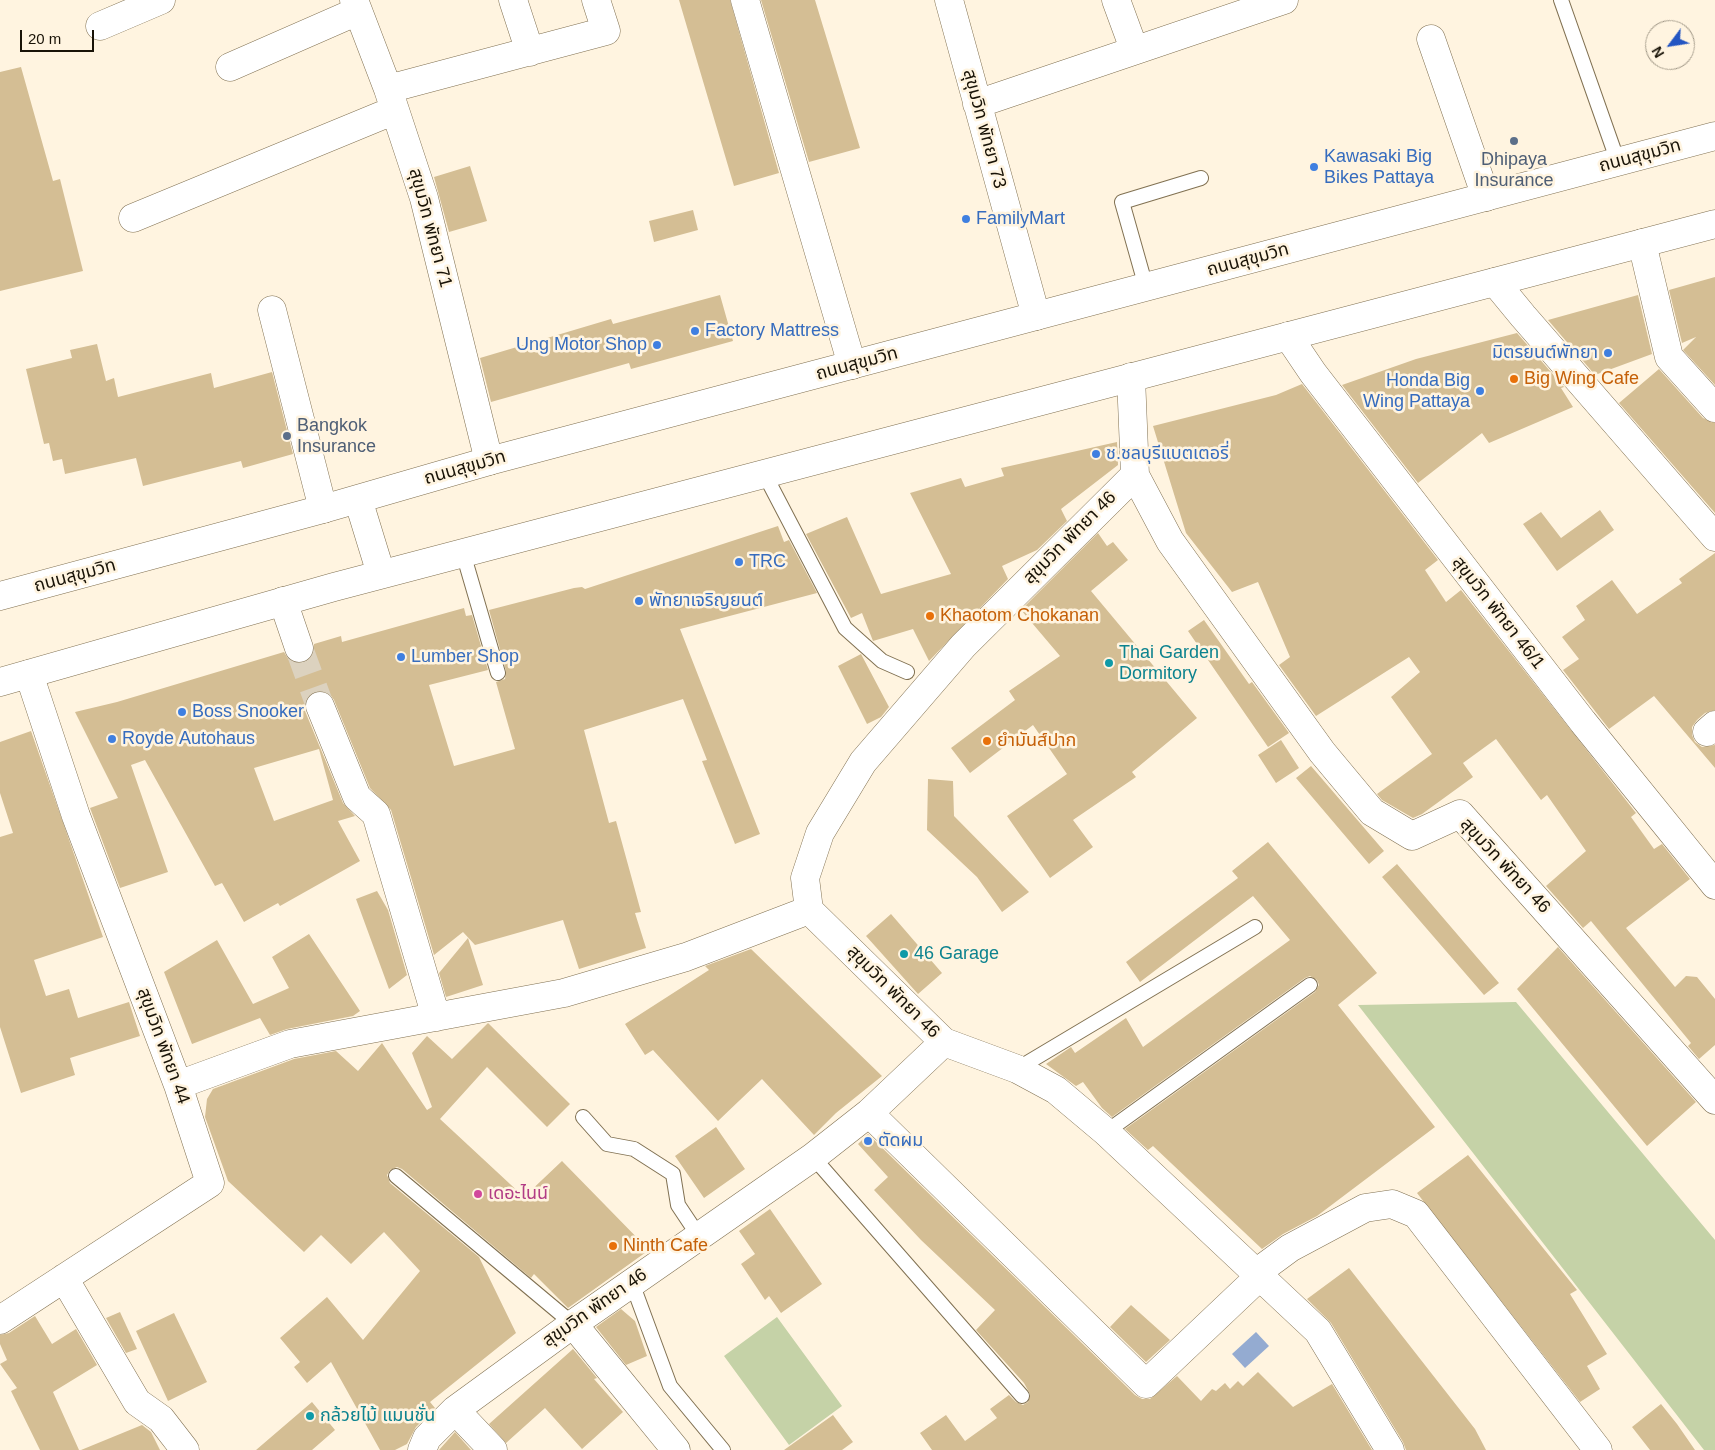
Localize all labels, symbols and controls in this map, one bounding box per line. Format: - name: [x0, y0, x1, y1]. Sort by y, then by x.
- scale bar: [22, 20, 96, 52]
- north arrow: [1645, 20, 1695, 70]
- text: 20 m: [28, 30, 61, 47]
- text: N: [1649, 44, 1667, 61]
- street label: สุขุมวิท พัทยา 73: [958, 67, 1010, 191]
- marker: Dhipaya Insurance: [1508, 135, 1520, 147]
- street label: ถนนสุขุมวิท: [1597, 135, 1683, 177]
- place label: Kawasaki Big Bikes Pattaya: [1324, 146, 1434, 188]
- place label: Dhipaya Insurance: [1474, 149, 1554, 192]
- marker: Kawasaki Big Bikes Pattaya: [1308, 161, 1320, 173]
- street label: สุขุมวิท พัทยา 71: [404, 166, 456, 290]
- place label: FamilyMart: [976, 208, 1065, 230]
- marker: FamilyMart: [960, 213, 972, 225]
- street label: ถนนสุขุมวิท: [1205, 239, 1291, 281]
- place label: Factory Mattress: [705, 320, 839, 342]
- marker: Factory Mattress: [689, 325, 701, 337]
- place label: Ung Motor Shop: [516, 334, 647, 356]
- marker: Ung Motor Shop: [651, 339, 663, 351]
- place label: มิตรยนต์พัทยา: [1492, 342, 1598, 364]
- street label: ถนนสุขุมวิท: [814, 343, 900, 385]
- marker: มิตรยนต์พัทยา: [1602, 347, 1614, 359]
- place label: Big Wing Cafe: [1524, 368, 1639, 390]
- place label: Honda Big Wing Pattaya: [1363, 370, 1470, 412]
- marker: Big Wing Cafe: [1508, 373, 1520, 385]
- marker: Honda Big Wing Pattaya: [1474, 385, 1486, 397]
- place label: Bangkok Insurance: [297, 415, 376, 458]
- marker: Bangkok Insurance: [281, 430, 293, 442]
- place label: ช.ชลบุรีแบตเตอรี่: [1106, 443, 1229, 465]
- street label: ถนนสุขุมวิท: [422, 446, 508, 490]
- marker: ช.ชลบุรีแบตเตอรี่: [1090, 448, 1102, 460]
- street label: สุขุมวิท พัทยา 46: [1019, 487, 1121, 589]
- place label: TRC: [749, 551, 786, 573]
- street label: สุขุมวิท พัทยา 46/1: [1447, 552, 1549, 674]
- street label: ถนนสุขุมวิท: [32, 555, 118, 597]
- marker: TRC: [733, 556, 745, 568]
- place label: พัทยาเจริญยนต์: [649, 590, 763, 612]
- marker: พัทยาเจริญยนต์: [633, 595, 645, 607]
- place label: Khaotom Chokanan: [940, 605, 1099, 627]
- marker: Khaotom Chokanan: [924, 610, 936, 622]
- place label: Thai Garden Dormitory: [1119, 642, 1219, 684]
- place label: Lumber Shop: [411, 646, 519, 668]
- marker: Lumber Shop: [395, 651, 407, 663]
- marker: Thai Garden Dormitory: [1103, 657, 1115, 669]
- place label: Boss Snooker: [192, 701, 304, 723]
- marker: Boss Snooker: [176, 706, 188, 718]
- place label: Royde Autohaus: [122, 728, 255, 750]
- place label: ยำมันส์ปาก: [997, 730, 1076, 752]
- marker: Royde Autohaus: [106, 733, 118, 745]
- marker: ยำมันส์ปาก: [981, 735, 993, 747]
- street label: สุขุมวิท พัทยา 46: [1455, 814, 1555, 918]
- street label: สุขุมวิท พัทยา 46: [842, 941, 944, 1043]
- place label: 46 Garage: [914, 943, 999, 965]
- marker: 46 Garage: [898, 948, 910, 960]
- street label: สุขุมวิท พัทยา 44: [132, 985, 194, 1107]
- place label: ตัดผม: [878, 1130, 923, 1152]
- marker: ตัดผม: [862, 1135, 874, 1147]
- place label: เดอะไนน์: [488, 1183, 548, 1205]
- marker: เดอะไนน์: [472, 1188, 484, 1200]
- place label: Ninth Cafe: [623, 1235, 708, 1257]
- marker: Ninth Cafe: [607, 1240, 619, 1252]
- street label: สุขุมวิท พัทยา 46: [539, 1264, 651, 1352]
- place label: กล้วยไม้ แมนชั่น: [320, 1405, 435, 1427]
- marker: กล้วยไม้ แมนชั่น: [304, 1410, 316, 1422]

